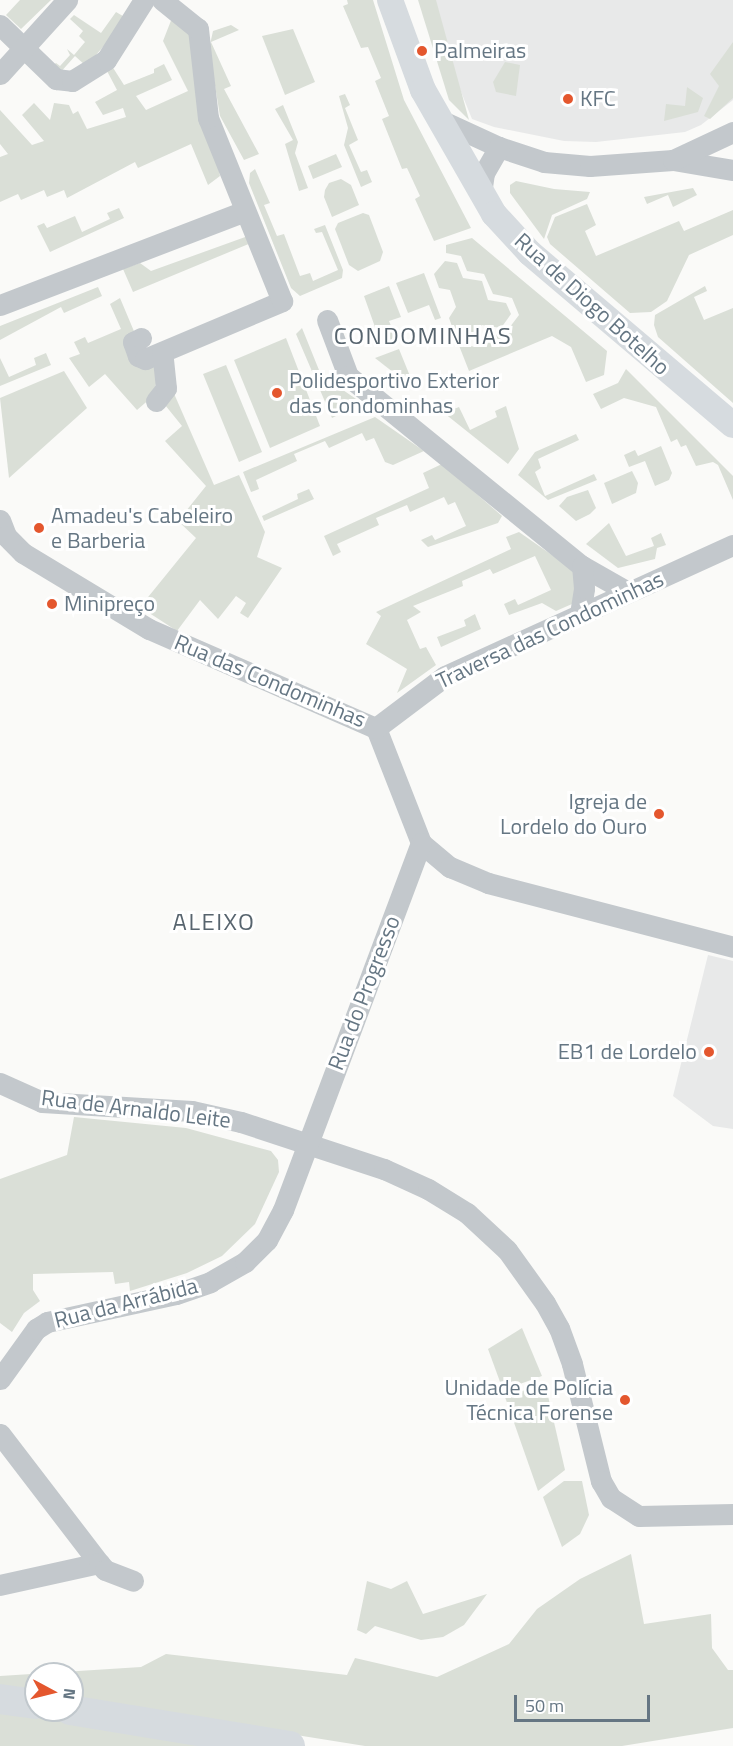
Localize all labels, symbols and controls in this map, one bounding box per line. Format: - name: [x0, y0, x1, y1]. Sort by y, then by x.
- place label: Palmeiras: [434, 38, 526, 64]
- marker: Palmeiras: [415, 44, 429, 58]
- place label: KFC: [580, 86, 616, 112]
- marker: KFC: [561, 92, 575, 106]
- street label: Rua de Diogo Botelho: [509, 227, 675, 381]
- district label: CONDOMINHAS: [334, 322, 512, 350]
- place label: Polidesportivo Exterior das Condominhas: [289, 367, 499, 418]
- marker: Polidesportivo Exterior das Condominhas: [270, 386, 284, 400]
- place label: Amadeu's Cabeleiro e Barberia: [51, 502, 233, 554]
- marker: Amadeu's Cabeleiro e Barberia: [32, 521, 46, 535]
- street label: Traversa das Condominhas: [432, 566, 668, 694]
- place label: Minipreço: [64, 591, 155, 617]
- marker: Minipreço: [45, 597, 59, 611]
- street label: Rua das Condominhas: [170, 629, 370, 733]
- place label: Igreja de Lordelo do Ouro: [500, 788, 647, 840]
- marker: Igreja de Lordelo do Ouro: [652, 807, 666, 821]
- district label: ALEIXO: [173, 908, 255, 936]
- street label: Rua do Progresso: [322, 912, 406, 1074]
- place label: EB1 de Lordelo: [558, 1039, 697, 1065]
- marker: EB1 de Lordelo: [702, 1045, 716, 1059]
- street label: Rua de Arnaldo Leite: [40, 1084, 232, 1134]
- street label: Rua da Arrábida: [52, 1272, 200, 1334]
- place label: Unidade de Polícia Técnica Forense: [444, 1374, 613, 1426]
- marker: Unidade de Polícia Técnica Forense: [618, 1393, 632, 1407]
- north arrow: [24, 1662, 84, 1722]
- scale bar: [517, 1683, 654, 1721]
- text: N: [57, 1687, 82, 1701]
- text: 50 m: [525, 1692, 564, 1719]

